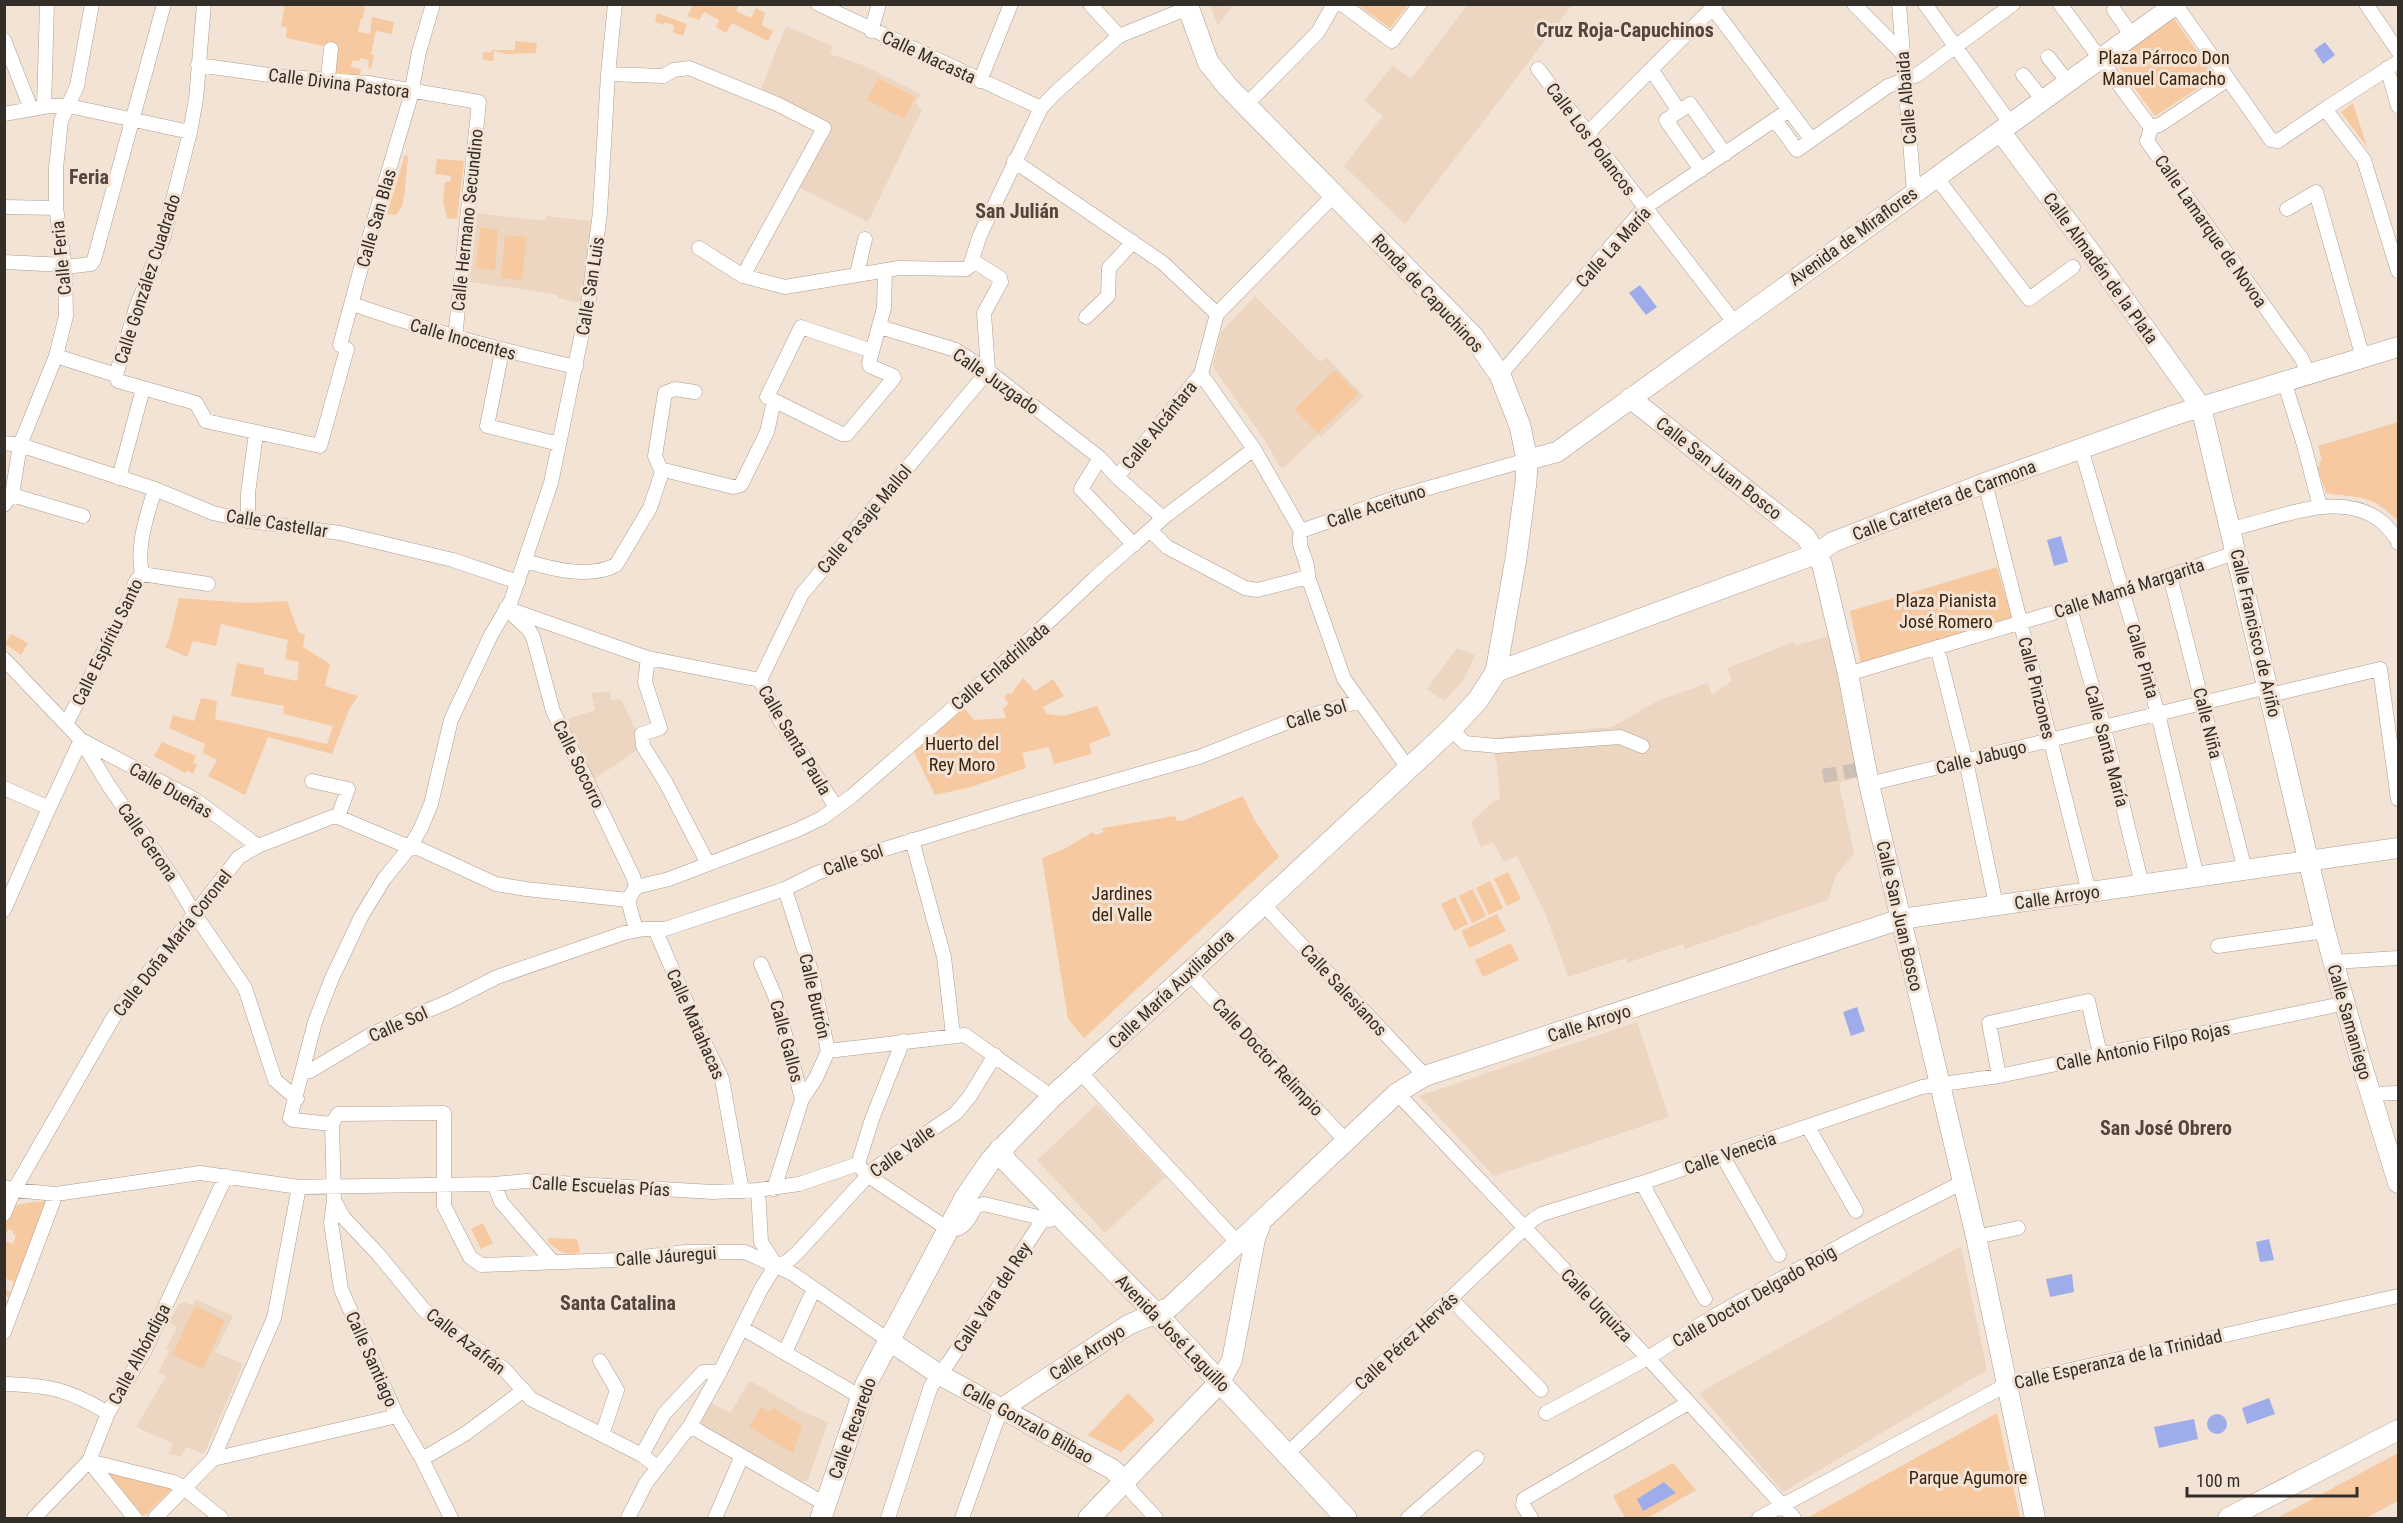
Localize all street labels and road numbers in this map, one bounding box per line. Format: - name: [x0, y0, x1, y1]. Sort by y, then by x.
- street label: Calle Macasta: [879, 26, 979, 88]
- street label: Calle Albaida: [1891, 51, 1921, 145]
- street label: Calle Divina Pastora: [267, 64, 411, 102]
- street label: Calle Los Polancos: [1542, 79, 1640, 199]
- street label: Calle Hermano Secundino: [447, 128, 487, 312]
- street label: Calle Lamarque de Novoa: [2150, 151, 2272, 311]
- street label: Calle San Blas: [352, 166, 400, 270]
- street label: Avenida de Miraflores: [1785, 182, 1921, 290]
- street label: Calle Almadén de la Plata: [2039, 188, 2163, 348]
- street label: Calle González Cuadrado: [110, 191, 184, 367]
- street label: Calle La María: [1571, 202, 1655, 292]
- street label: Calle Feria: [47, 220, 75, 296]
- street label: Ronda de Capuchinos: [1368, 230, 1488, 356]
- street label: Calle San Luis: [572, 235, 608, 337]
- street label: Calle Inocentes: [408, 314, 518, 364]
- street label: Calle Juzgado: [949, 344, 1043, 418]
- street label: Calle Alcántara: [1117, 377, 1201, 473]
- street label: Calle San Juan Bosco: [1652, 412, 1786, 524]
- street label: Calle Carretera de Carmona: [1849, 455, 2039, 545]
- street label: Calle Pasaje Mallol: [812, 460, 916, 578]
- street label: Calle Aceituno: [1324, 480, 1428, 532]
- street label: Calle Castellar: [225, 505, 330, 541]
- street label: Calle Francisco de Ariño: [2226, 547, 2286, 719]
- street label: Calle Mamá Margarita: [2051, 554, 2207, 622]
- street label: Calle Espíritu Santo: [67, 575, 147, 709]
- street label: Calle Enladrillada: [947, 618, 1053, 714]
- street label: Calle Pinta: [2122, 621, 2164, 701]
- street label: Calle Pinzones: [2014, 635, 2060, 741]
- street label: Calle Santa Paula: [754, 681, 836, 799]
- street label: Calle Santa María: [2081, 683, 2133, 809]
- street label: Calle Niña: [2189, 685, 2227, 761]
- street label: Calle Sol: [1283, 695, 1349, 733]
- street label: Calle Socorro: [549, 717, 609, 811]
- street label: Calle Jabugo: [1934, 736, 2028, 778]
- street label: Calle Dueñas: [126, 758, 216, 822]
- street label: Calle Gerona: [113, 799, 183, 885]
- street label: Calle San Juan Bosco: [1872, 839, 1928, 993]
- street label: Calle Sol: [820, 840, 886, 880]
- street label: Calle Doña María Coronel: [108, 866, 236, 1020]
- street label: Calle Arroyo: [2013, 881, 2101, 913]
- street label: Calle María Auxiliadora: [1104, 925, 1238, 1053]
- street label: Calle Salesianos: [1296, 940, 1392, 1040]
- street label: Calle Butrón: [795, 951, 835, 1041]
- street label: Calle Samaniego: [2324, 962, 2376, 1082]
- street label: Calle Matahacas: [662, 966, 730, 1082]
- street label: Calle Doctor Relimpio: [1208, 994, 1328, 1120]
- street label: Calle Gallos: [766, 998, 808, 1084]
- street label: Calle Arroyo: [1545, 1000, 1633, 1046]
- street label: Calle Sol: [365, 1002, 431, 1046]
- street label: Calle Antonio Filpo Rojas: [2054, 1017, 2232, 1075]
- street label: Calle Valle: [866, 1121, 938, 1181]
- street label: Calle Venecia: [1681, 1127, 1779, 1179]
- street label: Calle Escuelas Pías: [531, 1172, 671, 1200]
- street label: Calle Vara del Rey: [949, 1238, 1036, 1356]
- street label: Calle Doctor Delgado Roig: [1669, 1241, 1839, 1351]
- street label: Calle Jáuregui: [615, 1242, 717, 1270]
- street label: Calle Urquiza: [1557, 1264, 1637, 1346]
- street label: Avenida José Laguillo: [1112, 1270, 1234, 1396]
- street label: Calle Pérez Hervás: [1350, 1288, 1462, 1394]
- street label: Calle Alhóndiga: [104, 1300, 174, 1408]
- street label: Calle Azafrán: [422, 1304, 510, 1378]
- street label: Calle Santiago: [342, 1308, 402, 1410]
- street label: Calle Arroyo: [1045, 1320, 1129, 1384]
- street label: Calle Esperanza de la Trinidad: [2012, 1325, 2224, 1393]
- street label: Calle Recaredo: [824, 1374, 880, 1482]
- street label: Calle Gonzalo Bilbao: [959, 1378, 1097, 1468]

